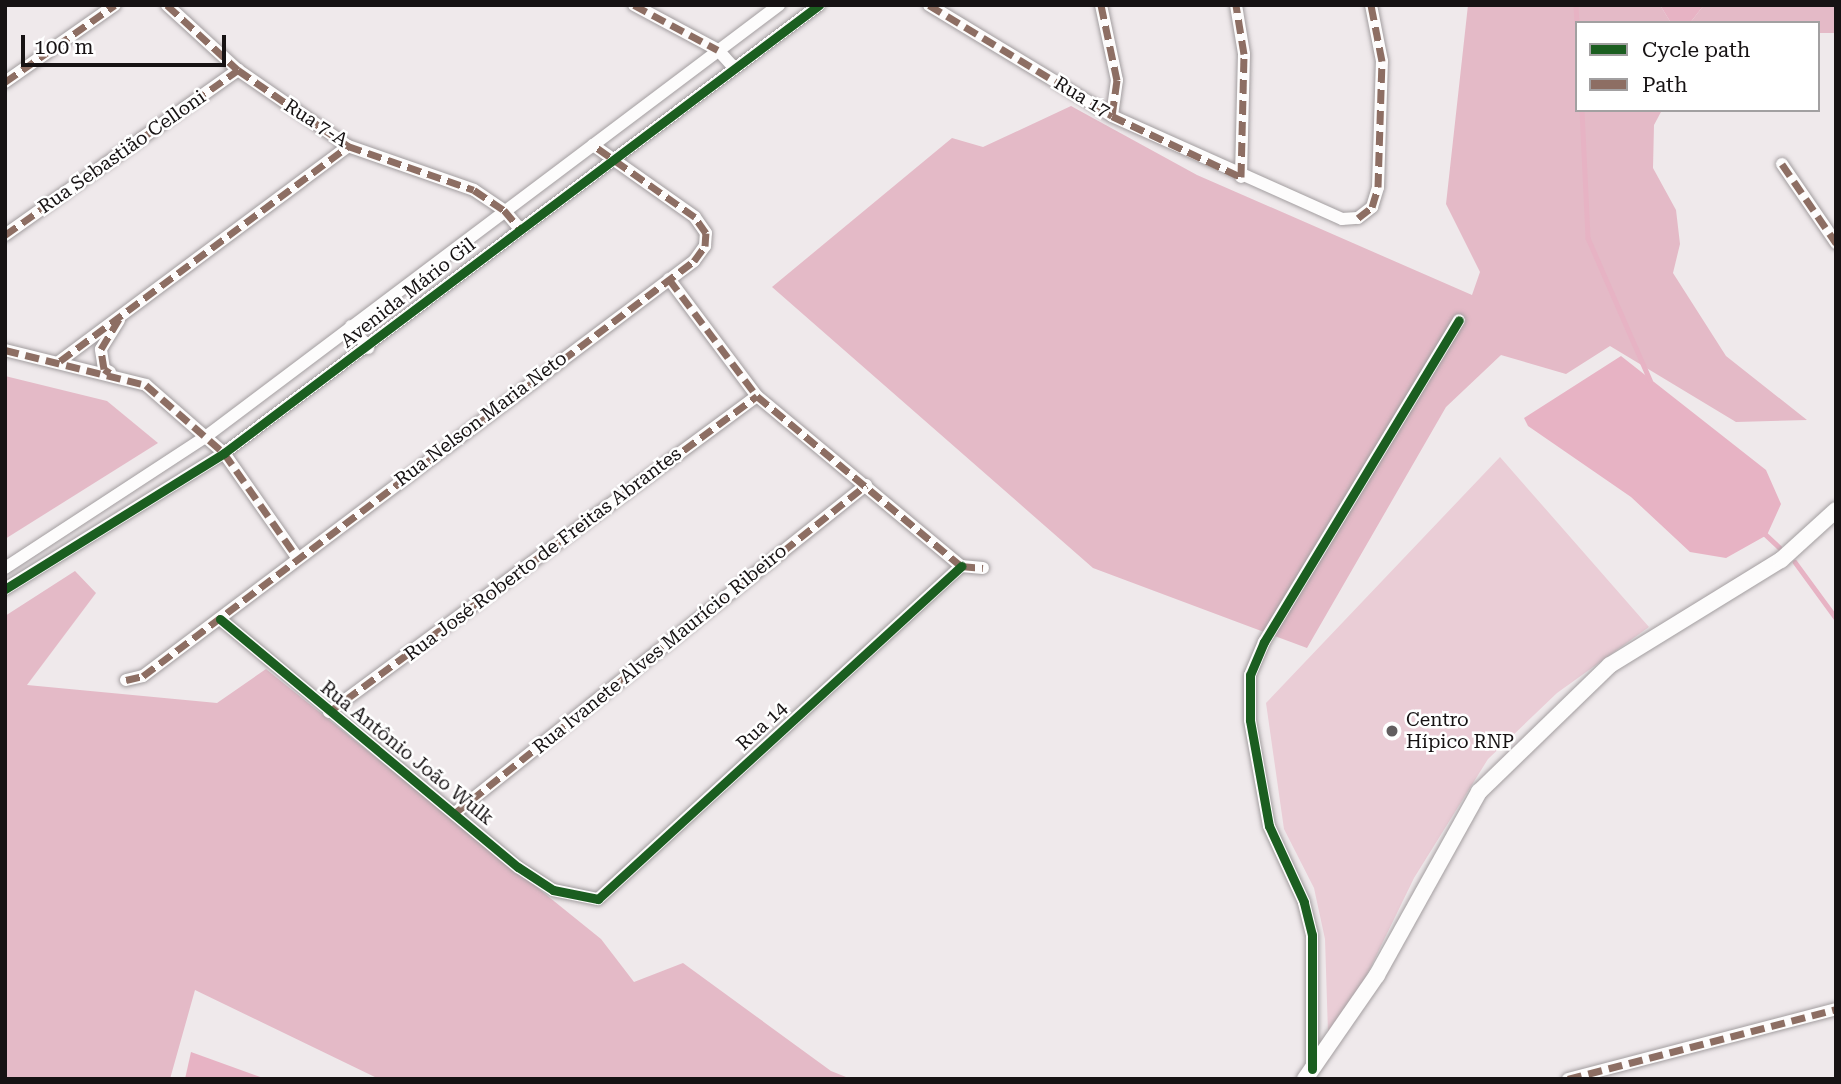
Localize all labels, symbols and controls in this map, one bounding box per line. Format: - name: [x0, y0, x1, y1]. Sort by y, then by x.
- scale bar: [24, 21, 229, 65]
- legend: [1575, 21, 1820, 112]
- text: 100 m: [34, 35, 94, 59]
- text: Cycle path: [1642, 38, 1750, 62]
- street label: Rua 17: [1050, 72, 1114, 122]
- text: Path: [1642, 73, 1688, 97]
- street label: Rua Sebastião Celloni: [34, 86, 210, 218]
- street label: Rua 7-A: [280, 94, 352, 152]
- street label: Avenida Mário Gil: [336, 233, 480, 353]
- street label: Rua Nelson Maria Neto: [390, 347, 572, 491]
- street label: Rua José Roberto de Freitas Abrantes: [400, 442, 686, 666]
- street label: Rua lvanete Alves Maurício Ribeiro: [528, 539, 792, 759]
- street label: Rua Antônio João Wulk: [316, 676, 498, 830]
- street label: Rua 14: [732, 697, 792, 755]
- place label: Centro Hípico RNP: [1406, 709, 1514, 753]
- marker: Centro Hípico RNP: [1384, 723, 1400, 739]

